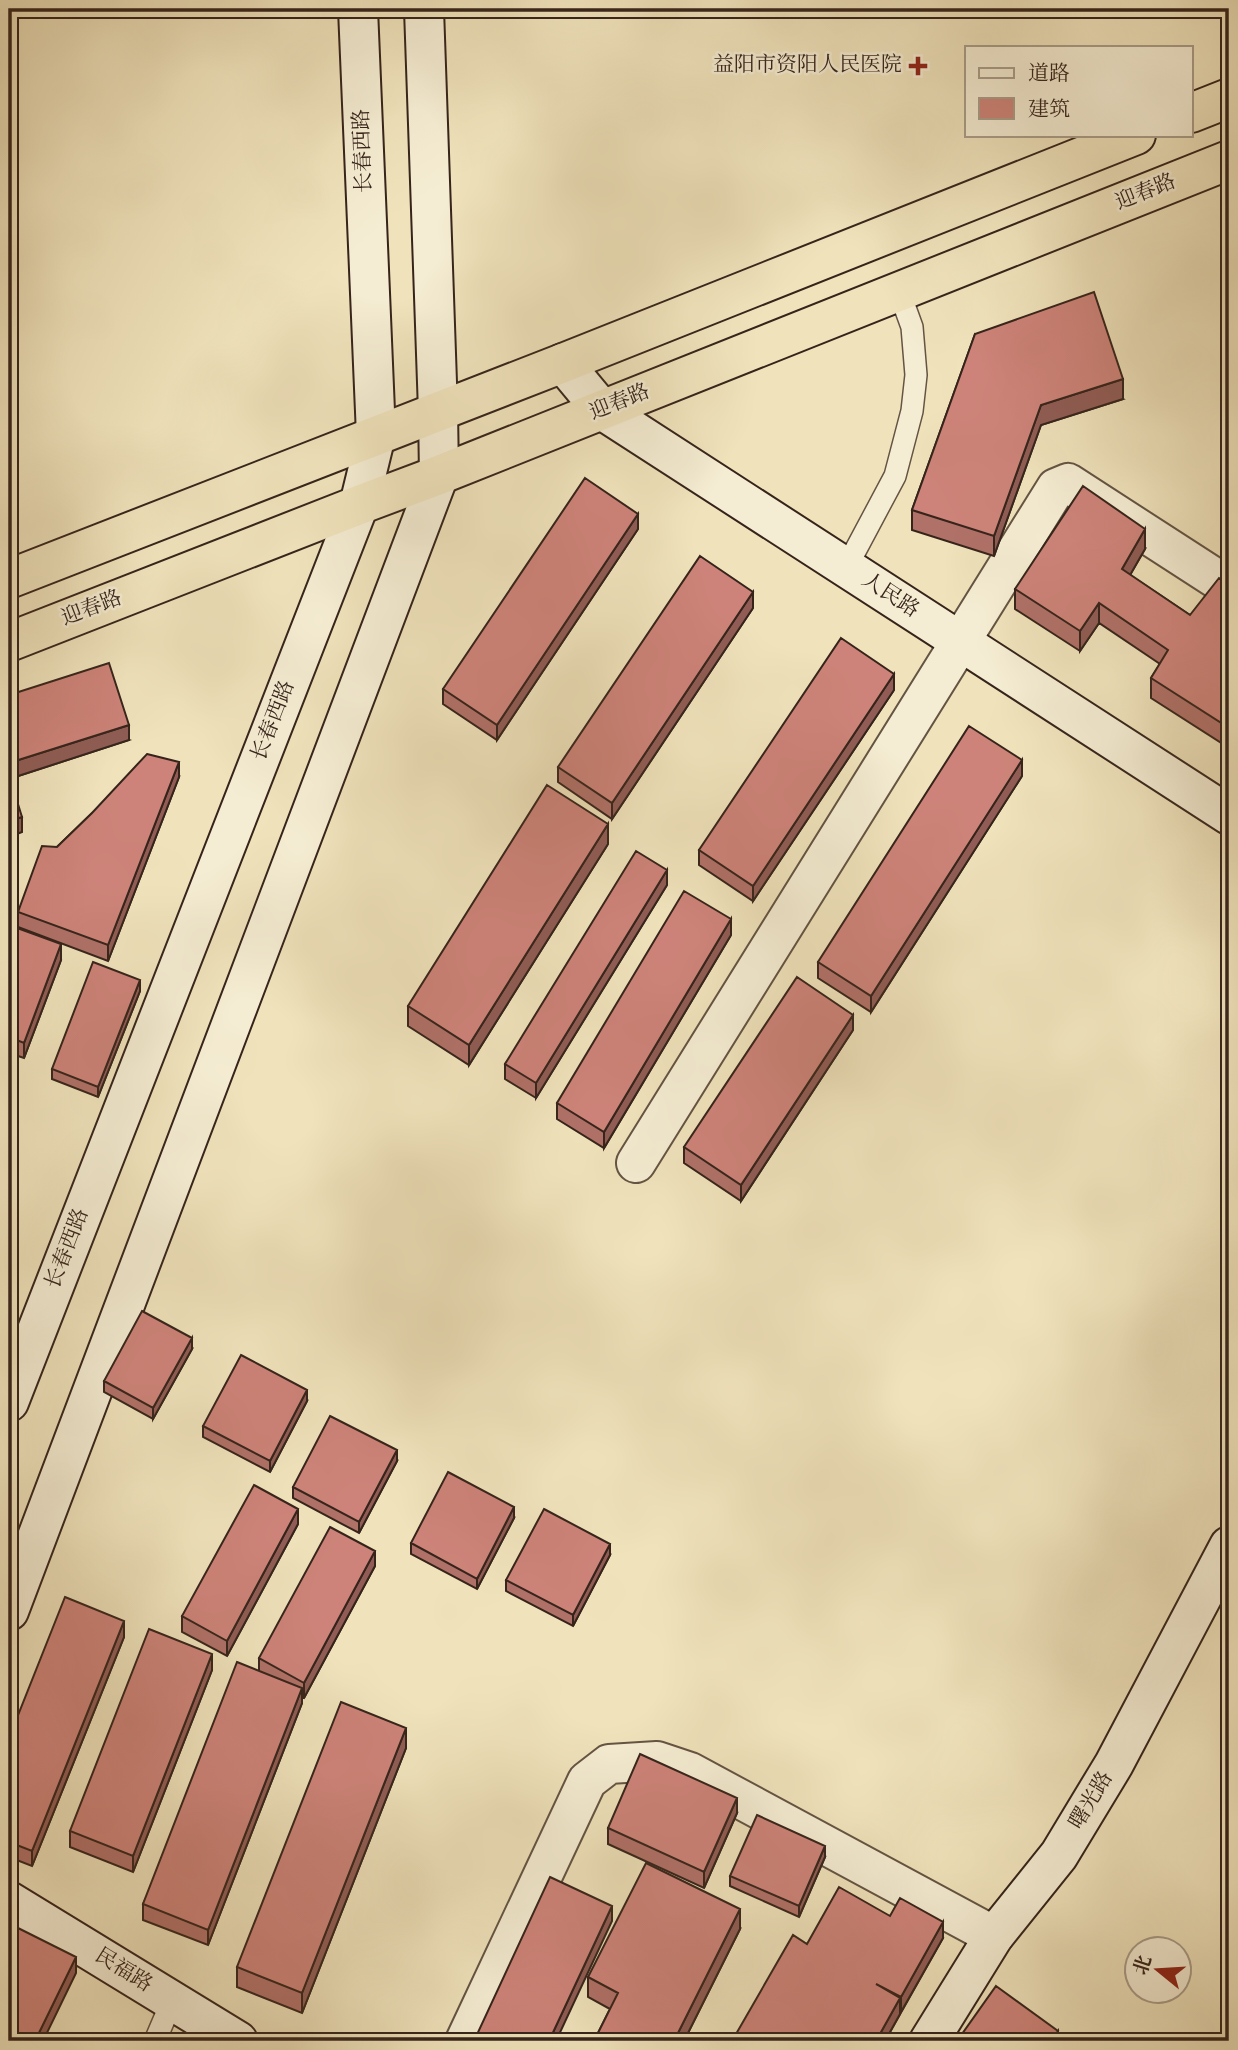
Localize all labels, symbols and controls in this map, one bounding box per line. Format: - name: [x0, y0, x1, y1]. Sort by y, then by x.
- legend: [965, 46, 1192, 136]
- place label: 益阳市资阳人民医院: [713, 51, 902, 81]
- marker: 益阳市资阳人民医院: [908, 56, 928, 76]
- text: 道路: [1028, 60, 1070, 90]
- text: 建筑: [1028, 96, 1070, 126]
- street label: 长春西路: [348, 109, 380, 193]
- street label: 迎春路: [1111, 167, 1181, 219]
- street label: 迎春路: [585, 377, 655, 429]
- street label: 人民路: [855, 566, 925, 626]
- street label: 迎春路: [57, 584, 127, 634]
- street label: 长春西路: [245, 676, 303, 766]
- street label: 长春西路: [39, 1204, 97, 1294]
- street label: 曙光路: [1063, 1766, 1121, 1836]
- north arrow: [1122, 1934, 1192, 2004]
- street label: 民福路: [88, 1942, 158, 2000]
- text: 北: [1128, 1952, 1160, 1979]

